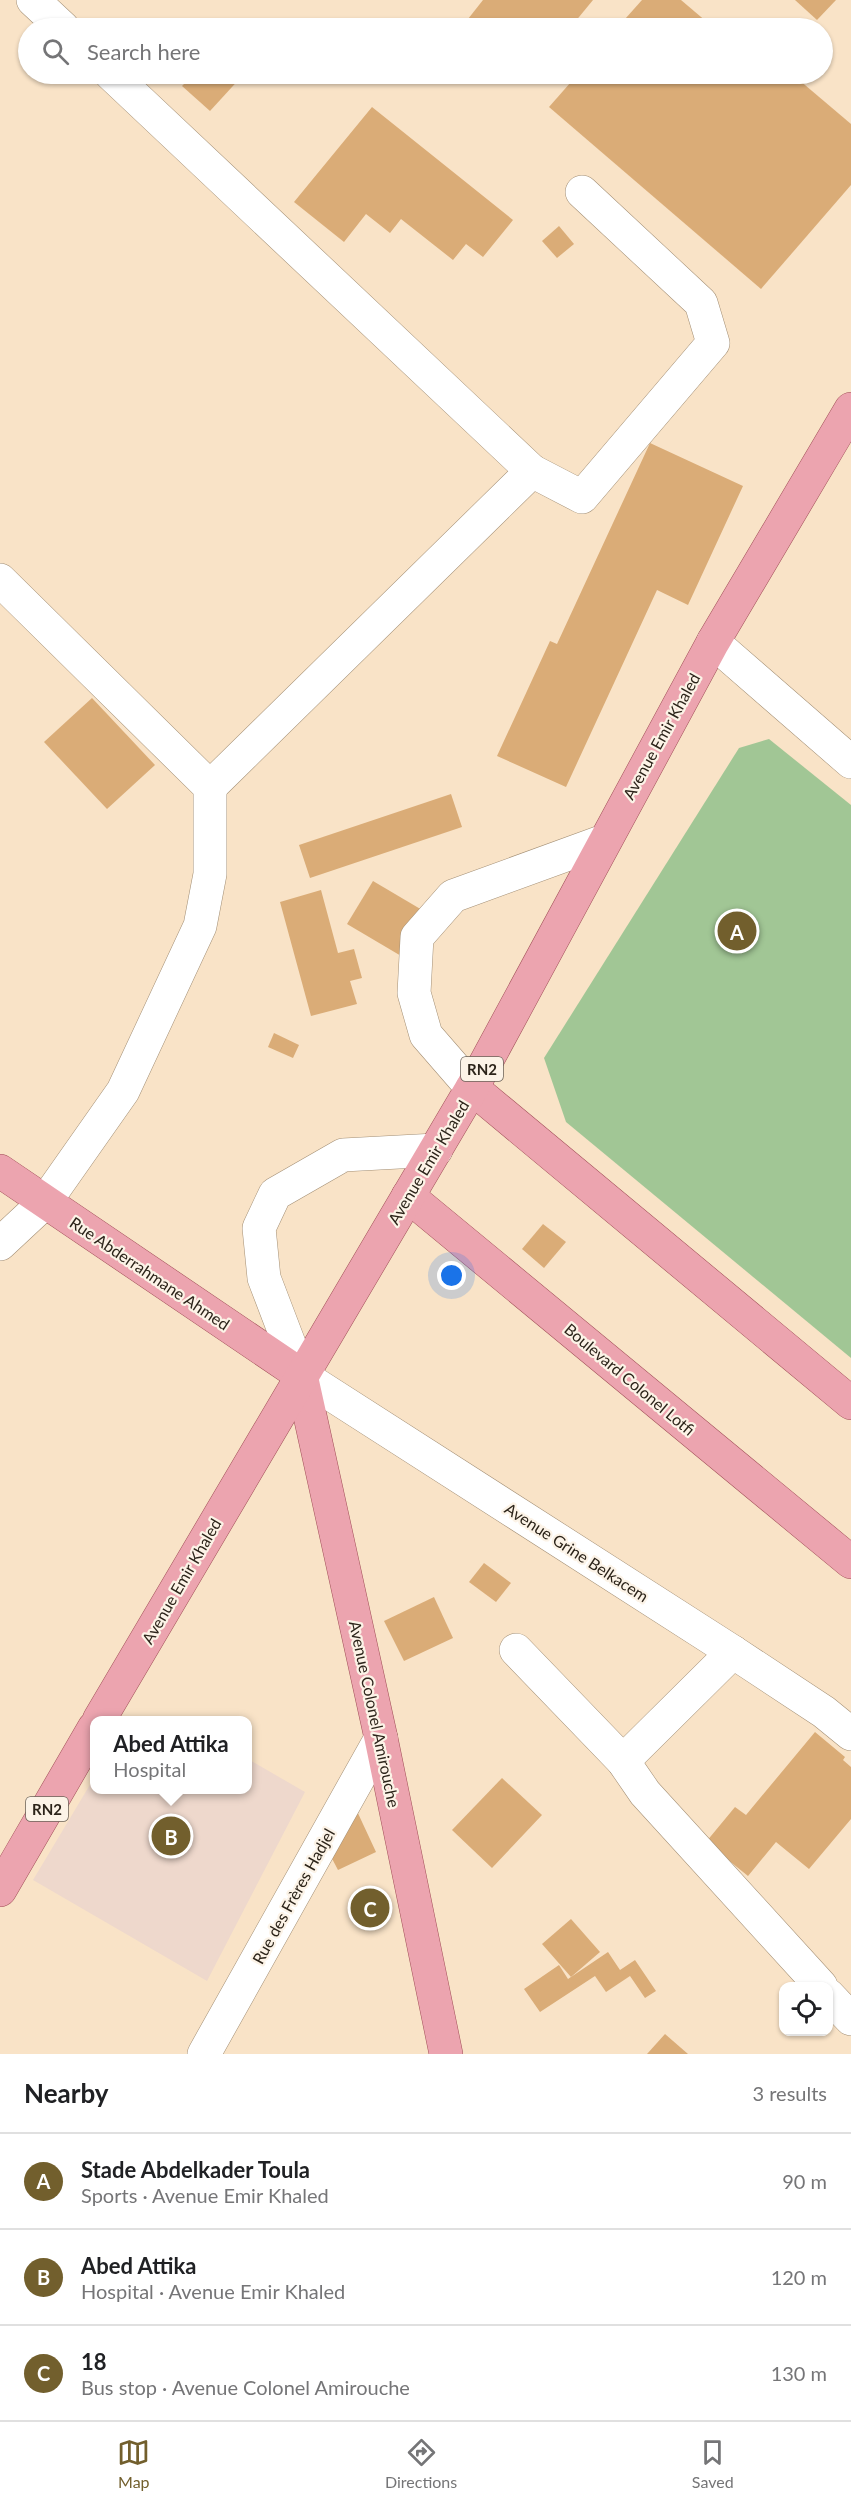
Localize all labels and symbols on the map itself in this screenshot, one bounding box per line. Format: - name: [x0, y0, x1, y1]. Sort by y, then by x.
- street label: Avenue Emir Khaled: [618, 670, 704, 802]
- pin: A: [718, 908, 756, 954]
- road number: RN2: [461, 1057, 503, 1081]
- street label: Avenue Emir Khaled: [383, 1097, 473, 1227]
- street label: Rue Abderrahmane Ahmed: [67, 1212, 233, 1334]
- your location: [437, 1261, 466, 1290]
- street label: Boulevard Colonel Lotfi: [561, 1319, 699, 1439]
- street label: Avenue Grine Belkacem: [502, 1498, 652, 1606]
- street label: Avenue Emir Khaled: [137, 1515, 225, 1647]
- street label: Avenue Colonel Amirouche: [346, 1619, 404, 1809]
- road number: RN2: [26, 1797, 68, 1821]
- pin: B: [152, 1814, 190, 1858]
- street label: Rue des Frères Hadjel: [248, 1825, 338, 1967]
- pin: C: [350, 1886, 389, 1930]

